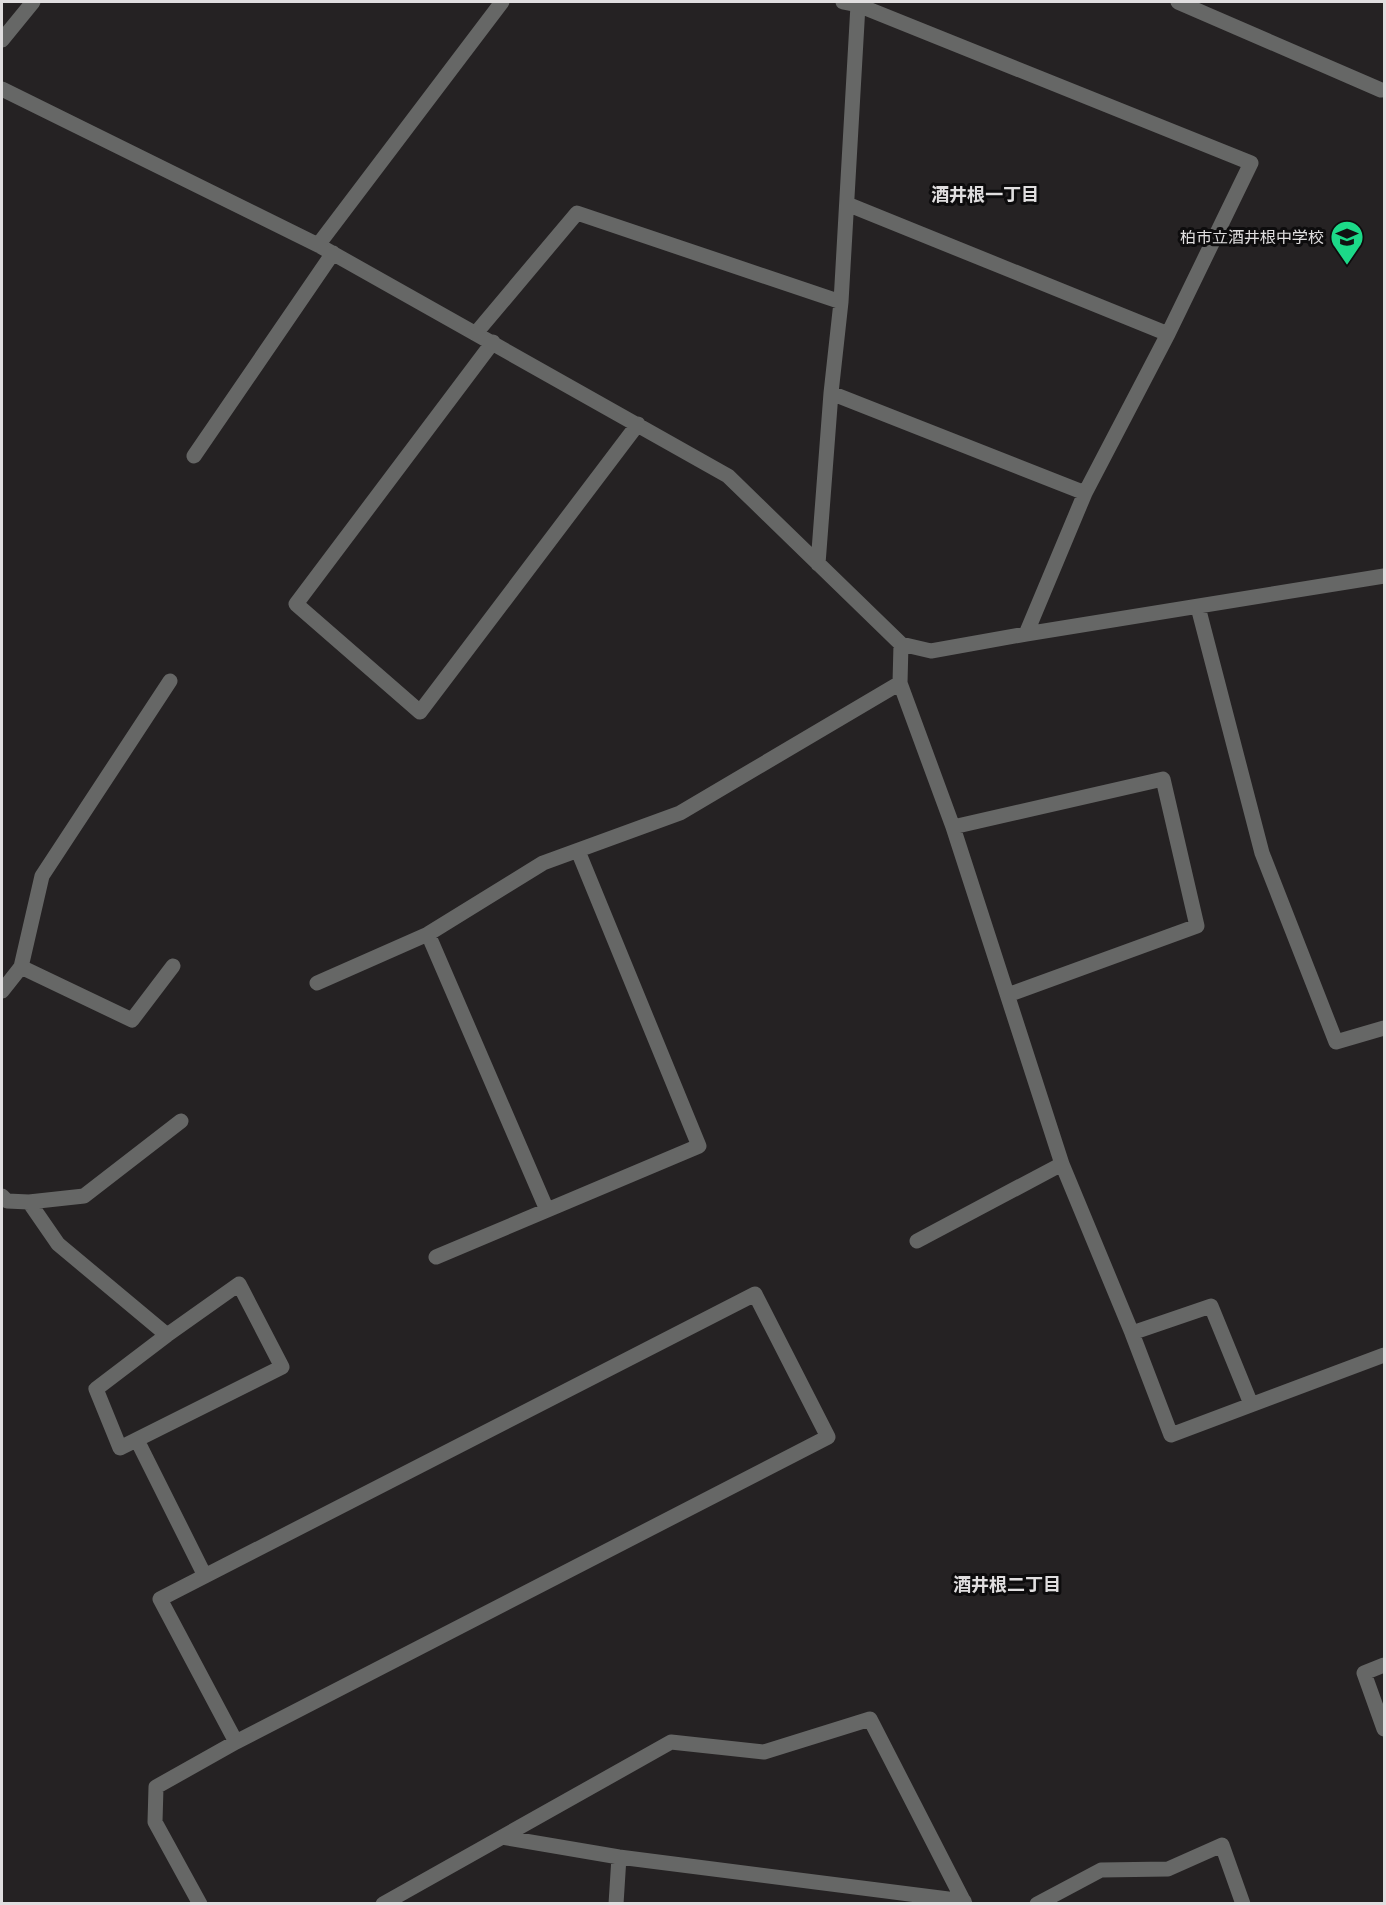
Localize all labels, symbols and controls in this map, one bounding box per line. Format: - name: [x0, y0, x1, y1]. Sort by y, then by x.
- district label: 酒井根一丁目: [931, 184, 1039, 206]
- school or university icon: 柏市立酒井根中学校: [1329, 219, 1365, 266]
- place label: 柏市立酒井根中学校: [1180, 228, 1324, 247]
- district label: 酒井根二丁目: [953, 1574, 1061, 1596]

